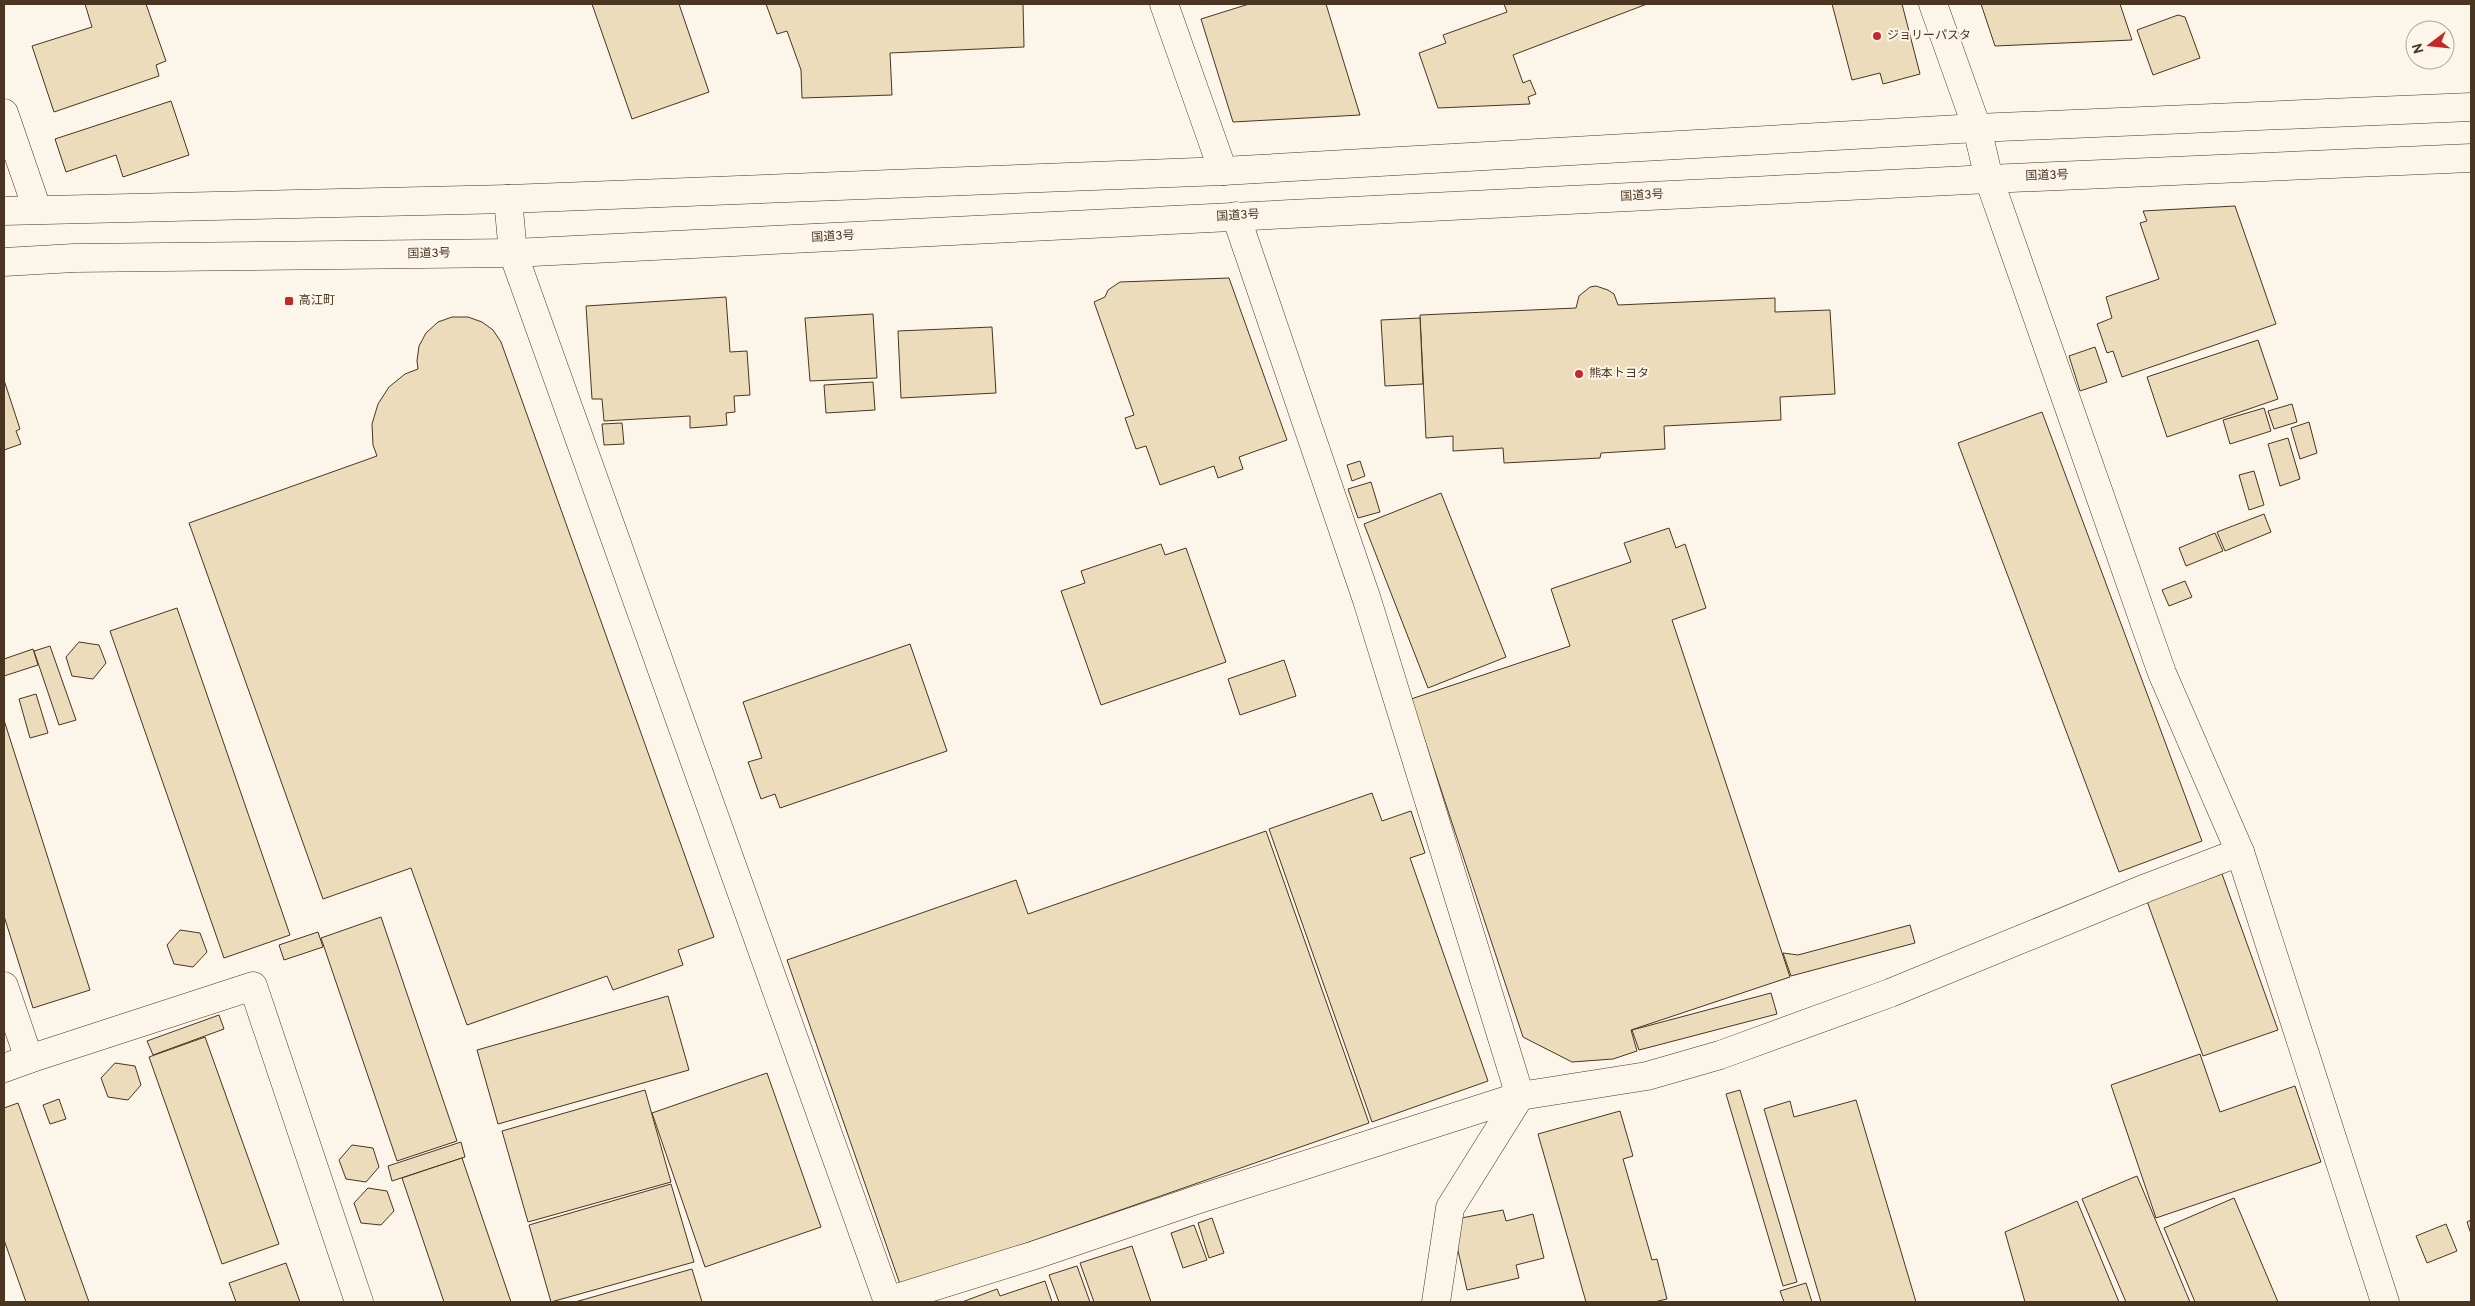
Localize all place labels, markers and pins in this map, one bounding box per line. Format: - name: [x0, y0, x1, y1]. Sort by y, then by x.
- place label: ジョリーパスタ: [1887, 28, 1971, 44]
- marker: ジョリーパスタ: [1871, 30, 1883, 42]
- place label: 高江町: [299, 293, 335, 309]
- marker: 高江町: [283, 295, 295, 307]
- place label: 熊本トヨタ: [1589, 366, 1649, 382]
- marker: 熊本トヨタ: [1573, 368, 1585, 380]

